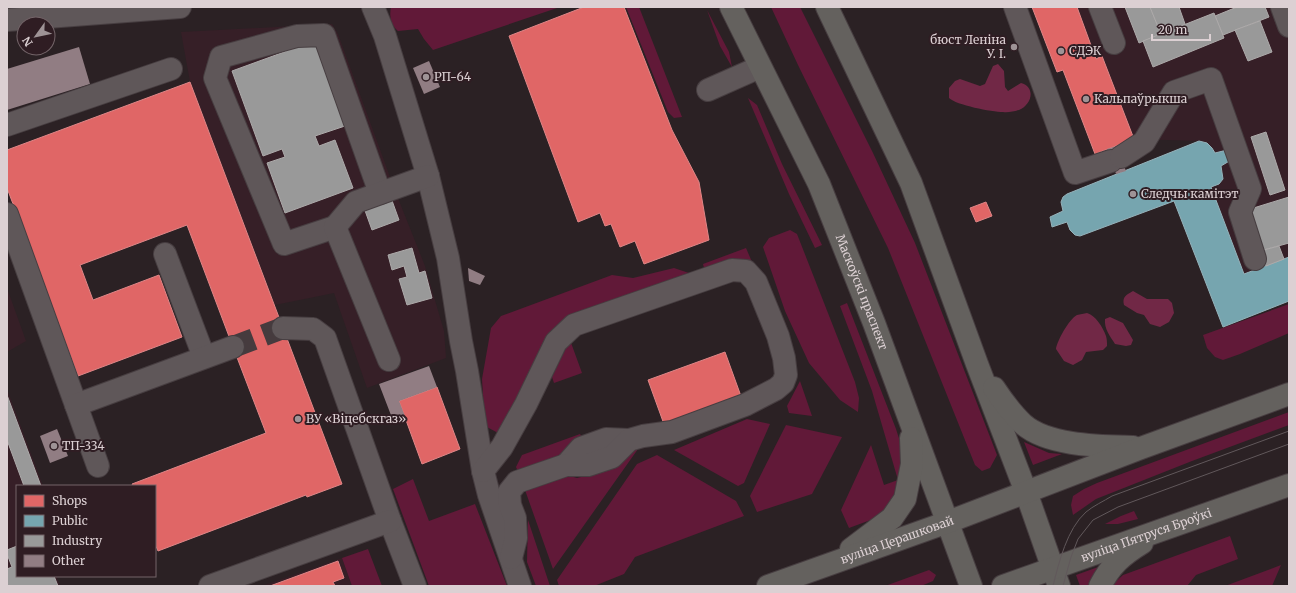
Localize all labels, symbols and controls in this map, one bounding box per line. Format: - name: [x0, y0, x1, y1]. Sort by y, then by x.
- north arrow: [16, 16, 56, 56]
- scale bar: [1152, 16, 1210, 42]
- text: 20 m: [1158, 22, 1187, 37]
- place label: бюст Леніна У. І.: [930, 32, 1007, 61]
- text: N: [19, 34, 36, 49]
- marker: бюст Леніна У. І.: [1009, 42, 1019, 52]
- place label: СДЭК: [1069, 43, 1102, 58]
- marker: СДЭК: [1056, 46, 1066, 56]
- place label: РП-64: [434, 69, 472, 84]
- marker: РП-64: [421, 72, 431, 82]
- place label: Кальпаўрыкша: [1094, 91, 1188, 106]
- marker: Кальпаўрыкша: [1081, 94, 1091, 104]
- place label: Следчы камітэт: [1141, 186, 1239, 201]
- marker: Следчы камітэт: [1128, 189, 1138, 199]
- street label: Маскоўскі праспект: [833, 232, 891, 352]
- place label: ВУ «Віцебскгаз»: [306, 411, 406, 426]
- marker: ВУ «Віцебскгаз»: [293, 414, 303, 424]
- place label: ТП-334: [62, 438, 105, 453]
- marker: ТП-334: [49, 441, 59, 451]
- legend: [16, 485, 156, 577]
- text: Shops: [52, 493, 87, 508]
- street label: вуліца Пятруся Броўкі: [1079, 505, 1214, 565]
- street label: вуліца Церашковай: [838, 512, 956, 567]
- text: Public: [52, 513, 88, 528]
- text: Industry: [52, 533, 102, 548]
- text: Other: [52, 553, 86, 568]

